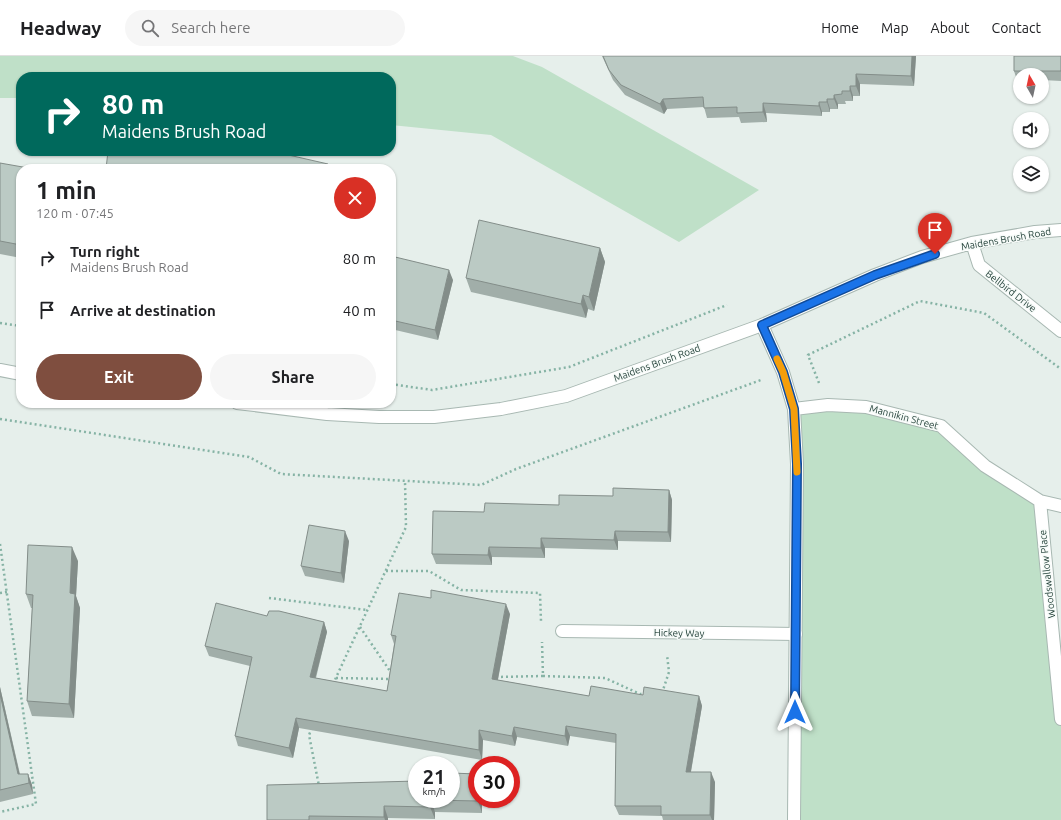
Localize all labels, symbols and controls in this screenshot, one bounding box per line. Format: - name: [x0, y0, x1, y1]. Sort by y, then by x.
- search box: [125, 10, 405, 46]
- text: Headway: [20, 17, 101, 39]
- icon: search: [139, 17, 161, 39]
- text: Search here: [171, 19, 251, 36]
- text: Home: [821, 20, 859, 36]
- text: Map: [881, 20, 909, 36]
- text: About: [931, 20, 970, 36]
- text: Contact: [992, 20, 1041, 36]
- north arrow: [1013, 68, 1049, 104]
- map controls: [1013, 68, 1049, 192]
- icon: right: [36, 88, 88, 140]
- text: 80 m: [102, 88, 164, 119]
- button: sound: [1013, 112, 1049, 148]
- text: Maidens Brush Road: [102, 121, 266, 141]
- button: layers: [1013, 156, 1049, 192]
- text: 1 min: [36, 177, 97, 204]
- button: close: [334, 177, 376, 219]
- text: 120 m · 07:45: [36, 206, 114, 220]
- pin: [918, 213, 952, 254]
- icon: arrive: [924, 219, 946, 241]
- street label: Maidens Brush Road: [960, 226, 1052, 252]
- text: Turn right: [70, 243, 140, 260]
- icon: right: [36, 247, 58, 269]
- text: 80 m: [343, 250, 376, 267]
- text: Maidens Brush Road: [70, 260, 189, 274]
- street label: Bellbird Drive: [984, 268, 1038, 314]
- icon: arrive: [36, 299, 58, 321]
- text: Arrive at destination: [70, 302, 216, 319]
- text: 40 m: [343, 302, 376, 319]
- street label: Maidens Brush Road: [612, 342, 702, 384]
- button: Exit: [36, 354, 202, 400]
- button: Share: [210, 354, 376, 400]
- street label: Mannikin Street: [868, 402, 940, 432]
- street label: Woodswallow Place: [1037, 529, 1057, 619]
- street label: Hickey Way: [654, 627, 705, 639]
- position arrow: [774, 691, 816, 733]
- speed limit sign: 30: [468, 756, 520, 808]
- text: 21: [423, 765, 445, 788]
- text: km/h: [422, 786, 446, 797]

